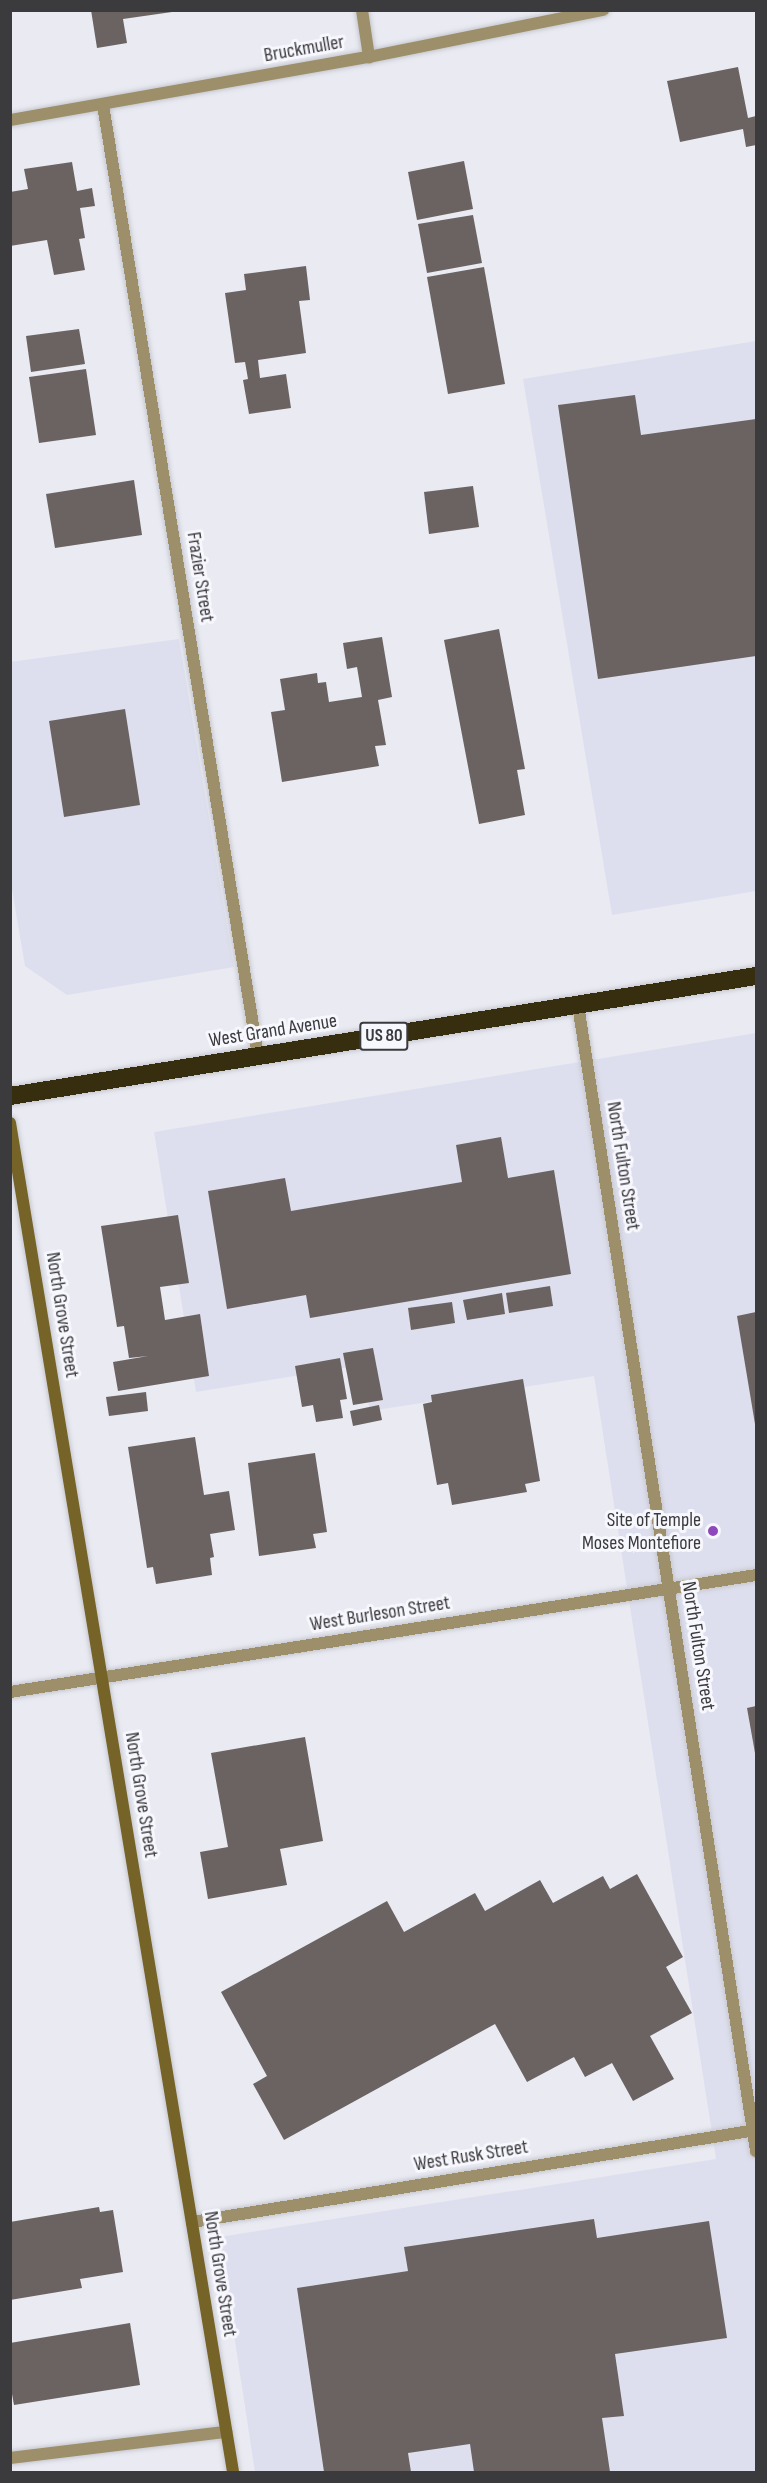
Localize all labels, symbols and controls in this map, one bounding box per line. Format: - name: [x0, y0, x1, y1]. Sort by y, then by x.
- street label: Bruckmuller: [262, 30, 346, 68]
- street label: Frazier Street: [181, 530, 219, 624]
- street label: West Grand Avenue: [207, 1009, 339, 1053]
- road number: US 80: [358, 1021, 410, 1051]
- street label: North Fulton Street: [601, 1100, 645, 1232]
- street label: North Grove Street: [40, 1250, 84, 1380]
- place label: Site of Temple Moses Montefiore: [582, 1508, 701, 1555]
- marker: Site of Temple Moses Montefiore: [706, 1524, 720, 1538]
- street label: North Fulton Street: [676, 1580, 720, 1712]
- street label: West Burleson Street: [308, 1591, 452, 1637]
- street label: North Grove Street: [119, 1730, 163, 1860]
- street label: West Rusk Street: [412, 2135, 530, 2177]
- street label: North Grove Street: [198, 2209, 242, 2339]

